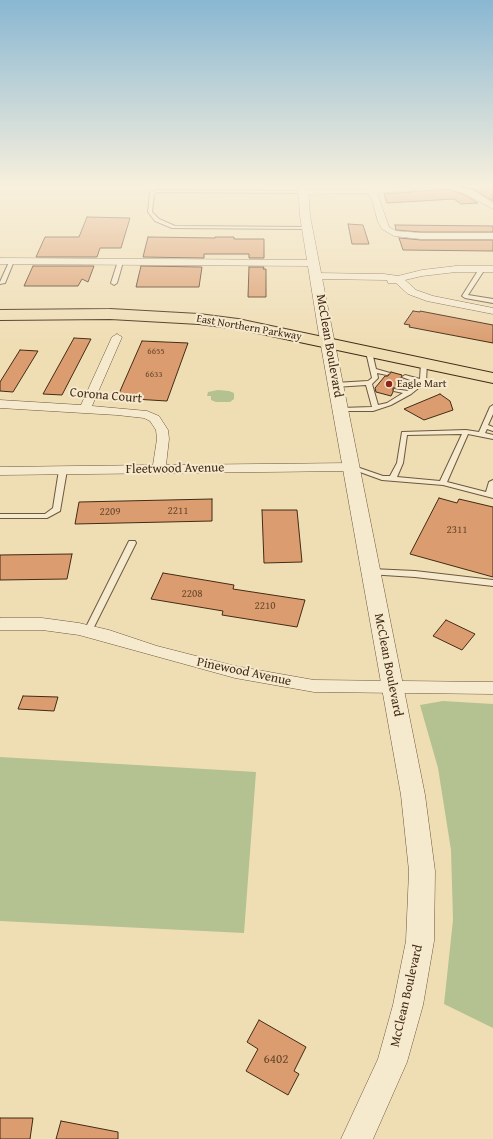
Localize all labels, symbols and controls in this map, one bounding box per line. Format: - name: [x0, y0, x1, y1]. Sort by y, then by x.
- street label: McClean Boulevard: [312, 293, 346, 399]
- street label: East Northern Parkway: [195, 312, 303, 344]
- house number: 6655: [147, 347, 165, 357]
- house number: 6633: [145, 370, 163, 380]
- place label: Eagle Mart: [397, 377, 447, 391]
- marker: Eagle Mart: [384, 379, 394, 389]
- street label: Corona Court: [69, 385, 143, 407]
- street label: Fleetwood Avenue: [125, 460, 225, 478]
- house number: 2211: [167, 504, 189, 518]
- house number: 2209: [99, 505, 121, 519]
- house number: 2311: [446, 523, 468, 537]
- house number: 2208: [181, 587, 203, 601]
- house number: 2210: [254, 599, 276, 613]
- street label: McClean Boulevard: [370, 612, 406, 718]
- street label: Pinewood Avenue: [195, 654, 293, 690]
- street label: McClean Boulevard: [388, 943, 426, 1049]
- house number: 6402: [263, 1052, 289, 1068]

